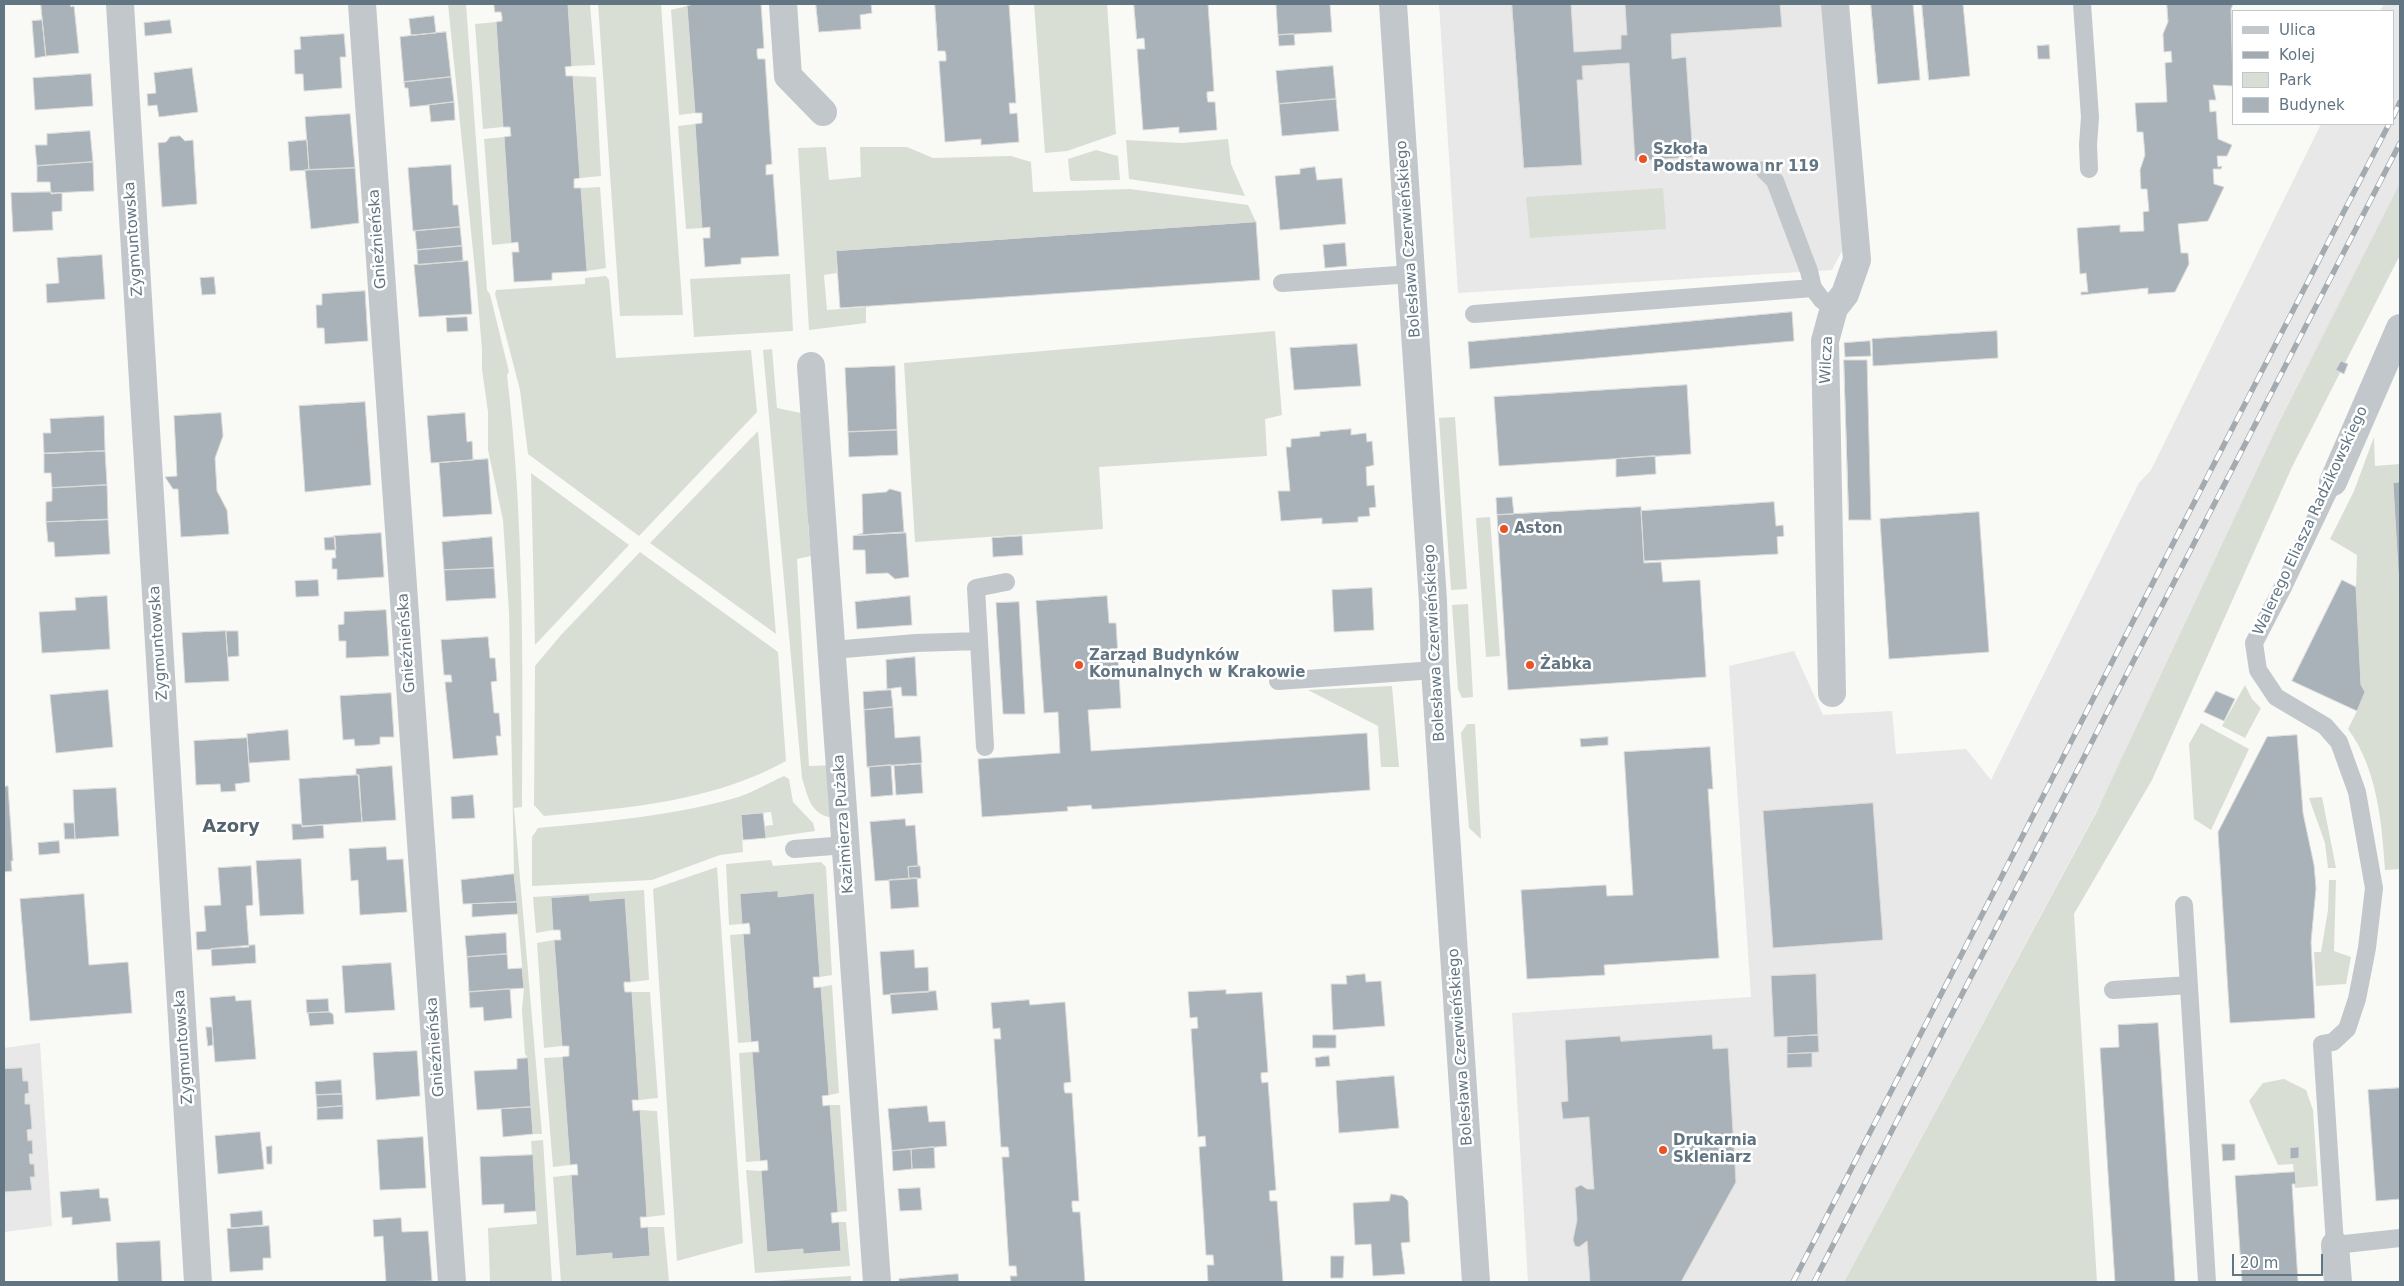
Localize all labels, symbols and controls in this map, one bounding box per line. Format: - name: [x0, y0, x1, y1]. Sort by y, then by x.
- legend: [2232, 10, 2394, 125]
- text: Ulica: [2279, 21, 2316, 39]
- text: Kolej: [2279, 46, 2315, 64]
- text: Park: [2279, 71, 2311, 89]
- text: Budynek: [2279, 96, 2345, 114]
- street label: Bolesława Czerwieńskiego: [1393, 140, 1425, 338]
- place label: Szkoła Podstawowa nr 119: [1653, 141, 1819, 176]
- marker: Szkoła Podstawowa nr 119: [1637, 153, 1649, 165]
- street label: Zygmuntowska: [121, 181, 147, 297]
- street label: Gnieźnieńska: [366, 188, 390, 290]
- street label: Wilcza: [1817, 335, 1837, 385]
- street label: Walerego Eliasza Radzikowskiego: [2250, 404, 2372, 638]
- place label: Aston: [1514, 520, 1563, 538]
- marker: Aston: [1498, 523, 1510, 535]
- street label: Bolesława Czerwieńskiego: [1421, 544, 1449, 742]
- street label: Zygmuntowska: [146, 585, 172, 701]
- street label: Gnieźnieńska: [395, 592, 419, 694]
- place label: Zarząd Budynków Komunalnych w Krakowie: [1089, 647, 1305, 682]
- place label: Żabka: [1540, 656, 1592, 674]
- marker: Zarząd Budynków Komunalnych w Krakowie: [1073, 659, 1085, 671]
- marker: Żabka: [1524, 659, 1536, 671]
- street label: Kazimierza Pużaka: [830, 754, 858, 894]
- district label: Azory: [202, 816, 260, 838]
- street label: Bolesława Czerwieńskiego: [1445, 948, 1477, 1146]
- street label: Zygmuntowska: [171, 989, 197, 1105]
- street label: Gnieźnieńska: [424, 996, 448, 1098]
- place label: Drukarnia Skleniarz: [1673, 1132, 1757, 1167]
- marker: Drukarnia Skleniarz: [1657, 1144, 1669, 1156]
- scale bar: [2234, 1244, 2325, 1276]
- text: 20 m: [2240, 1254, 2278, 1272]

